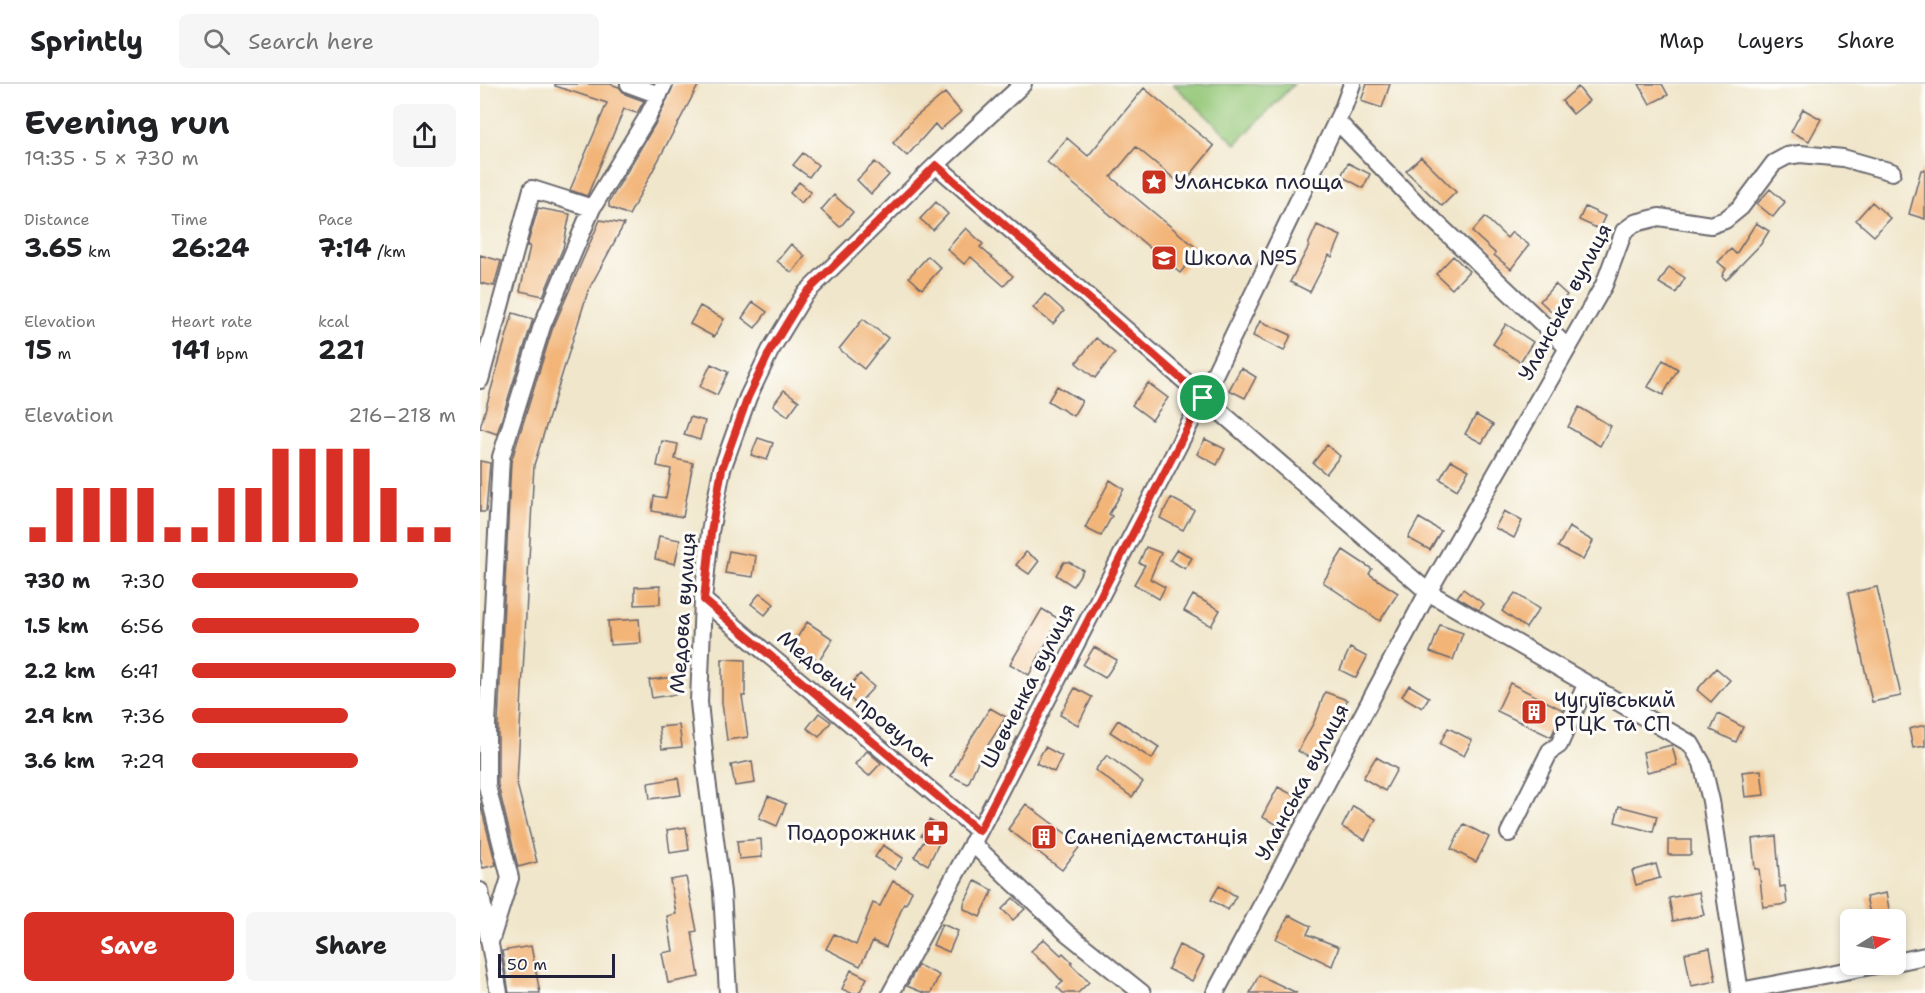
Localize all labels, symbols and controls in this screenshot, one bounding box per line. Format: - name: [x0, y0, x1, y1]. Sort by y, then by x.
- search box: [179, 14, 599, 68]
- text: Sprintly: [30, 22, 143, 60]
- icon: search: [200, 25, 233, 58]
- text: Search here: [248, 27, 374, 56]
- text: Map: [1659, 27, 1704, 55]
- text: Layers: [1737, 27, 1804, 55]
- text: Share: [1837, 27, 1895, 55]
- text: Evening run: [24, 100, 230, 145]
- button: share: [393, 104, 456, 167]
- text: 19:35 · 5 × 730 m: [24, 145, 199, 171]
- place icon: Уланська площа: [1139, 167, 1169, 197]
- place label: Уланська площа: [1174, 168, 1343, 196]
- text: Distance: [24, 209, 90, 230]
- text: Time: [171, 209, 208, 230]
- text: Pace: [318, 209, 353, 230]
- street label: Уланська вулиця: [1512, 219, 1618, 385]
- text: 3.65: [24, 230, 83, 265]
- text: 26:24: [171, 230, 250, 265]
- text: 7:14: [318, 230, 372, 265]
- text: km: [83, 241, 111, 262]
- text: /km: [372, 241, 406, 262]
- school or university icon: Школа №5: [1149, 243, 1179, 273]
- place label: Школа №5: [1184, 244, 1297, 272]
- text: Elevation: [24, 311, 96, 332]
- text: Heart rate: [171, 311, 253, 332]
- text: kcal: [318, 311, 349, 332]
- text: 15: [24, 332, 52, 367]
- text: 141: [171, 332, 211, 367]
- text: 221: [318, 332, 365, 367]
- text: m: [52, 343, 71, 364]
- text: bpm: [211, 343, 248, 364]
- pin: [1177, 372, 1228, 423]
- icon: arrive: [1186, 381, 1219, 414]
- text: Elevation: [24, 402, 114, 428]
- text: 216–218 m: [348, 402, 456, 428]
- street label: Медова вулиця: [663, 531, 703, 695]
- text: 730 m: [24, 568, 90, 594]
- text: 7:30: [120, 568, 165, 594]
- street label: Шевченка вулиця: [974, 598, 1082, 774]
- text: 1.5 km: [24, 613, 88, 639]
- text: 6:56: [120, 613, 164, 639]
- street label: Медовий провулок: [771, 624, 941, 772]
- text: 2.2 km: [24, 658, 95, 684]
- text: 6:41: [120, 658, 159, 684]
- place label: Чугуївський РТЦК та СП: [1554, 686, 1676, 738]
- building icon: Чугуївський РТЦК та СП: [1519, 697, 1549, 727]
- street label: Уланська вулиця: [1249, 699, 1355, 865]
- text: 2.9 km: [24, 703, 93, 729]
- text: 7:36: [120, 703, 165, 729]
- text: 3.6 km: [24, 748, 95, 774]
- text: 7:29: [120, 748, 165, 774]
- pharmacy icon: Подорожник: [921, 818, 951, 848]
- place label: Подорожник: [787, 819, 916, 847]
- building icon: Санепідемстанція: [1029, 822, 1059, 852]
- place label: Санепідемстанція: [1064, 823, 1248, 851]
- north arrow: [1840, 909, 1906, 975]
- map controls: [1840, 909, 1906, 975]
- button: Save: [24, 912, 234, 981]
- button: Share: [246, 912, 456, 981]
- scale bar: [498, 951, 615, 978]
- text: 50 m: [507, 954, 547, 975]

